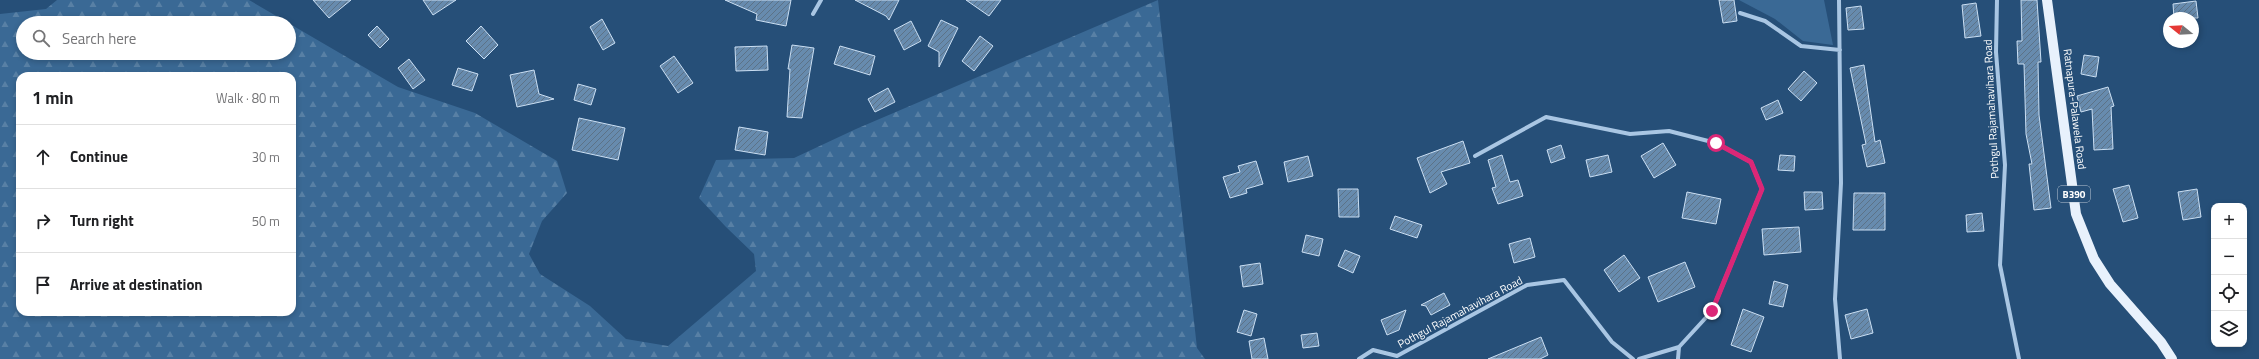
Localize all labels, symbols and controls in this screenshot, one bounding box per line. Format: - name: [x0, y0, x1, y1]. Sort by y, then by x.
- north arrow: [2163, 12, 2199, 48]
- search box: [16, 16, 296, 60]
- icon: search: [30, 27, 52, 49]
- text: Search here: [62, 27, 136, 50]
- street label: Pothgul Rajamahavihara Road: [1979, 39, 2003, 179]
- street label: Ratnapura-Palawela Road: [2060, 48, 2090, 170]
- text: 1 min: [32, 85, 73, 111]
- text: Walk · 80 m: [216, 88, 280, 108]
- route start: [1707, 134, 1725, 152]
- text: Continue: [70, 145, 128, 168]
- icon: ahead: [32, 146, 54, 168]
- text: 30 m: [252, 147, 280, 167]
- road number: B390: [2058, 186, 2090, 202]
- map controls: [2211, 203, 2247, 347]
- button: +: [2211, 203, 2247, 239]
- text: Turn right: [70, 209, 134, 232]
- icon: right: [32, 210, 54, 232]
- text: 50 m: [252, 211, 280, 231]
- button: −: [2211, 239, 2247, 275]
- street label: Pothgul Rajamahavihara Road: [1395, 272, 1525, 352]
- text: Arrive at destination: [70, 273, 203, 296]
- icon: arrive: [32, 274, 54, 296]
- button: locate: [2211, 275, 2247, 311]
- route end: [1703, 302, 1721, 320]
- button: layers: [2211, 311, 2247, 347]

